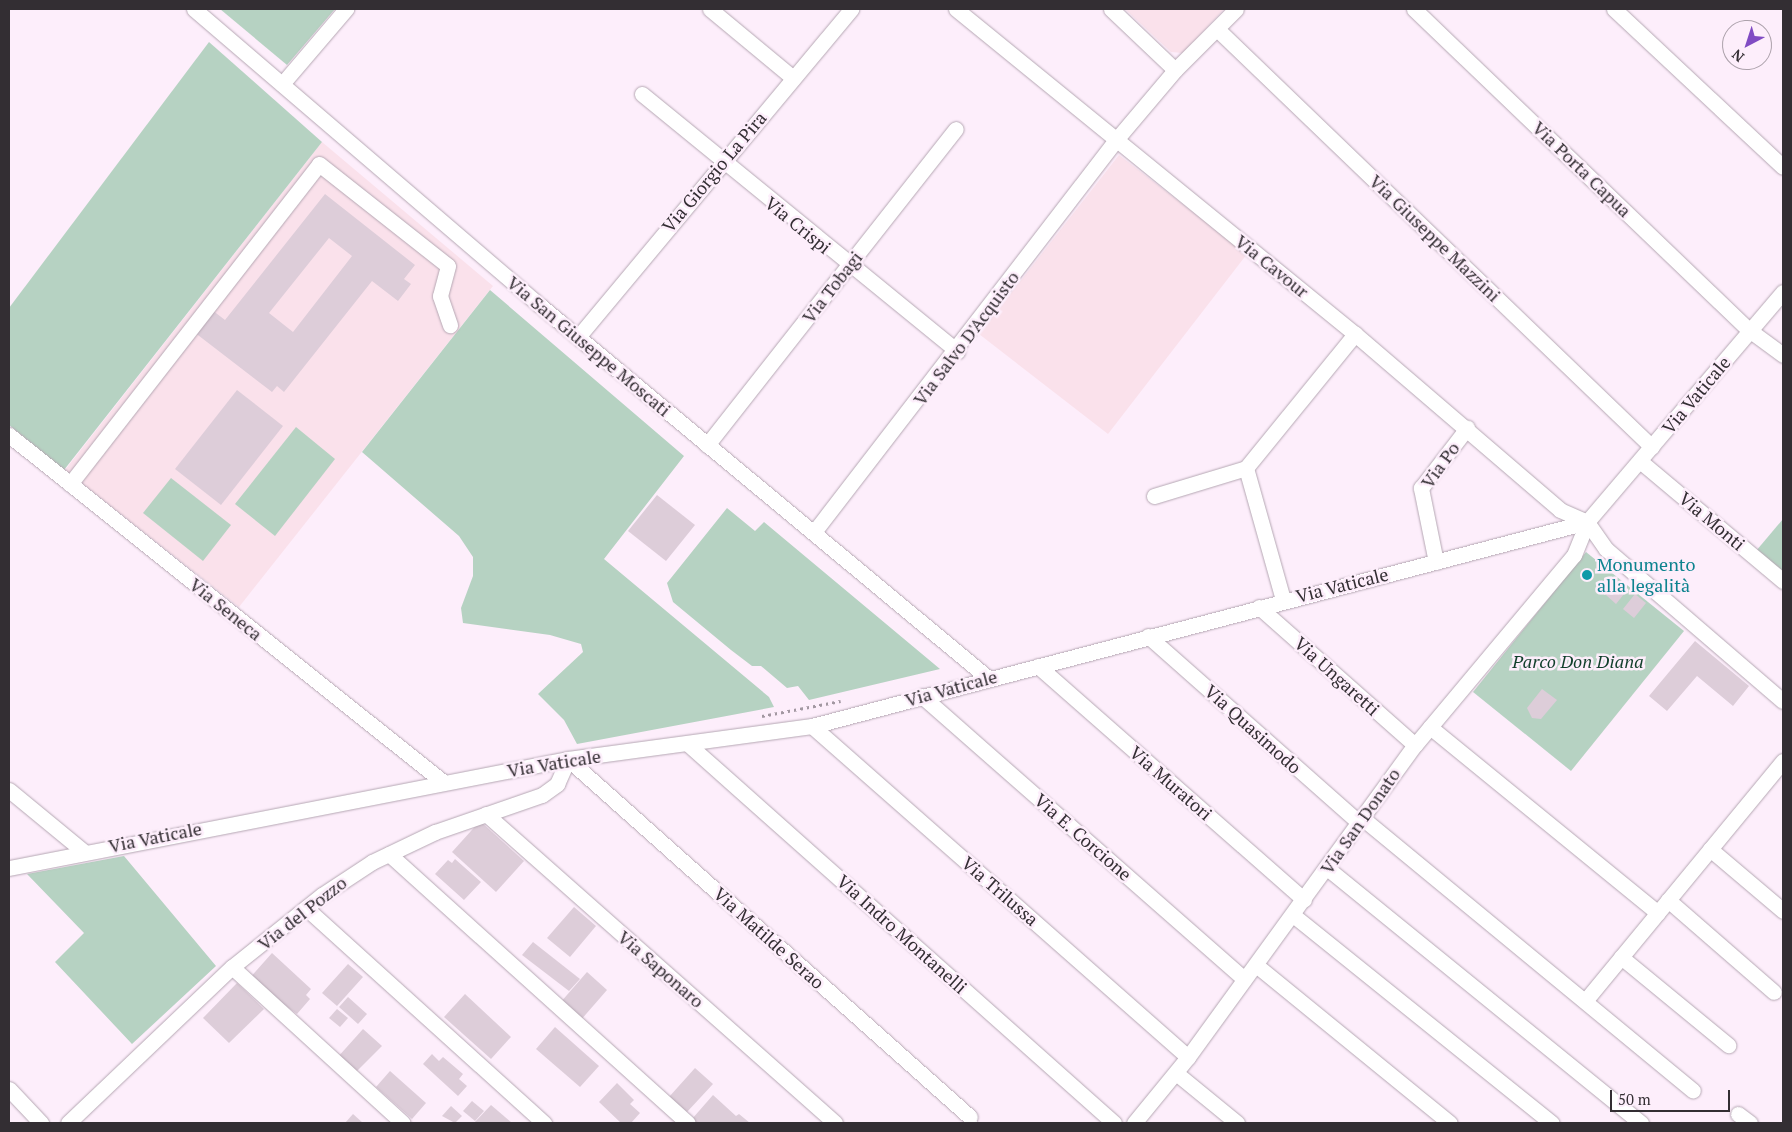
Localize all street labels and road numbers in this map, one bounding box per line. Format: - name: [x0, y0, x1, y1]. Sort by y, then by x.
- street label: Via Giorgio La Pira: [657, 107, 771, 237]
- street label: Via Porta Capua: [1528, 117, 1636, 221]
- street label: Via Giuseppe Mazzini: [1365, 170, 1505, 306]
- street label: Via Crispi: [761, 192, 835, 258]
- street label: Via Cavour: [1231, 230, 1313, 302]
- street label: Via Tobagi: [797, 247, 867, 327]
- street label: Via Salvo D'Acquisto: [909, 267, 1023, 409]
- street label: Via San Giuseppe Moscati: [503, 271, 675, 421]
- street label: Via Vaticale: [1657, 352, 1735, 438]
- street label: Via Po: [1416, 438, 1464, 492]
- street label: Via Monti: [1675, 487, 1749, 555]
- street label: Via Vaticale: [1293, 563, 1391, 607]
- street label: Via Seneca: [185, 573, 267, 645]
- street label: Via Ungaretti: [1290, 632, 1384, 720]
- street label: Via Vaticale: [902, 665, 1000, 711]
- street label: Via Quasimodo: [1200, 680, 1306, 778]
- street label: Via Muratori: [1125, 741, 1217, 825]
- street label: Via Vaticale: [505, 745, 603, 781]
- street label: Via San Donato: [1316, 764, 1404, 878]
- street label: Via E. Corcione: [1030, 789, 1136, 885]
- street label: Via Vaticale: [106, 817, 204, 857]
- street label: Via Trilussa: [957, 852, 1043, 930]
- street label: Via Indro Montanelli: [833, 870, 971, 998]
- street label: Via del Pozzo: [253, 872, 351, 954]
- street label: Via Matilde Serao: [709, 883, 829, 993]
- street label: Via Saponaro: [614, 926, 708, 1012]

